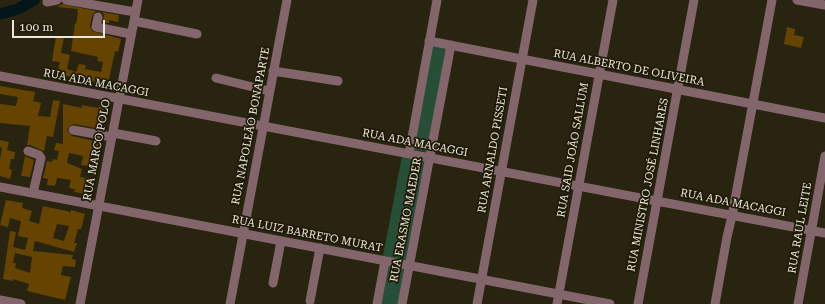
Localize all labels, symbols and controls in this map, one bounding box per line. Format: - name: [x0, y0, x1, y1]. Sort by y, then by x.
- scale bar: [14, 12, 107, 38]
- text: 100 m: [19, 20, 53, 34]
- street label: RUA NAPOLEÃO BONAPARTE: [229, 46, 273, 206]
- street label: RUA ALBERTO DE OLIVEIRA: [552, 47, 706, 89]
- street label: RUA ADA MACAGGI: [42, 66, 150, 100]
- street label: RUA SAID JOÃO SALLUM: [555, 81, 591, 219]
- street label: RUA ARNALDO PISSETI: [475, 86, 511, 214]
- street label: RUA MINISTRO JOSÉ LINHARES: [625, 97, 671, 273]
- street label: RUA MARCO POLO: [81, 98, 113, 202]
- street label: RUA ADA MACAGGI: [361, 126, 469, 160]
- street label: RUA ERASMO MAEDER: [387, 157, 425, 283]
- street label: RUA RAUL LEITE: [785, 181, 815, 275]
- street label: RUA ADA MACAGGI: [679, 186, 787, 220]
- street label: RUA LUIZ BARRETO MURAT: [231, 213, 383, 255]

